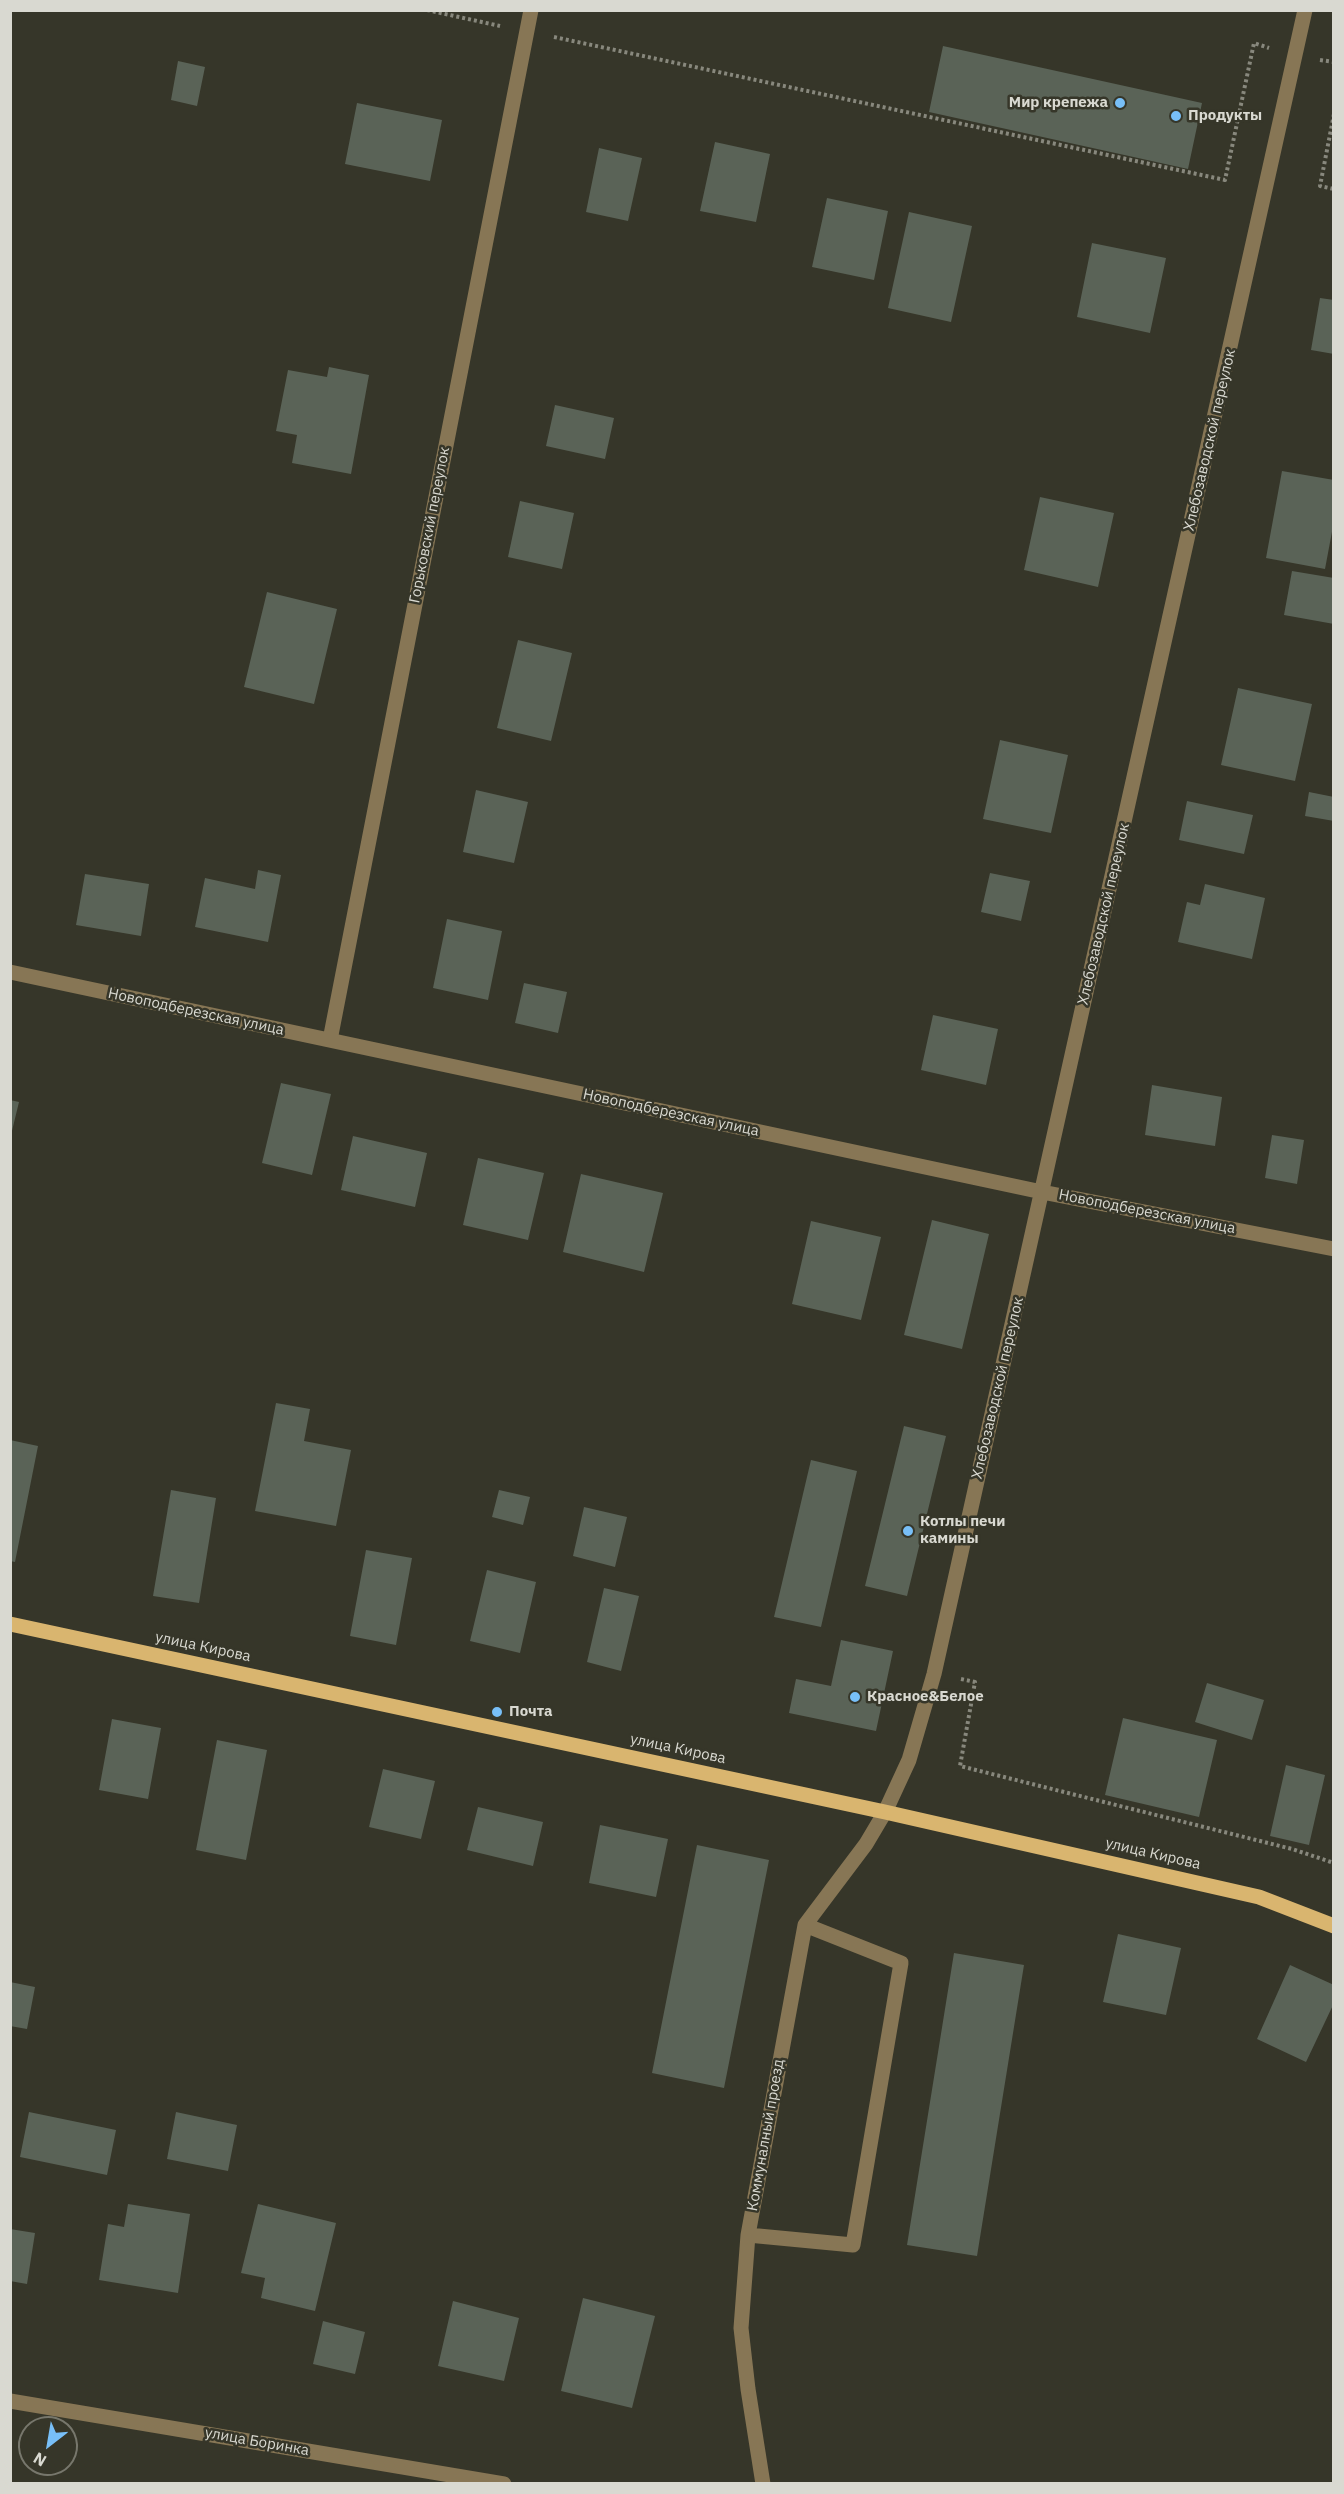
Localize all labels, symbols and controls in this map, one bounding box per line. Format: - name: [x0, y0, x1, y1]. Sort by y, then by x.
- place label: Мир крепежа: [1009, 94, 1108, 112]
- marker: Мир крепежа: [1113, 96, 1127, 110]
- place label: Продукты: [1188, 107, 1262, 125]
- marker: Продукты: [1169, 109, 1183, 123]
- street label: Хлебозаводской переулок: [1180, 347, 1240, 533]
- street label: Горьковский переулок: [406, 445, 454, 605]
- street label: Хлебозаводской переулок: [1074, 821, 1134, 1007]
- street label: Новоподберезская улица: [106, 985, 286, 1039]
- street label: Новоподберезская улица: [581, 1086, 761, 1140]
- street label: Новоподберезская улица: [1057, 1186, 1237, 1238]
- street label: Хлебозаводской переулок: [968, 1295, 1028, 1481]
- place label: Котлы печи камины: [920, 1513, 1005, 1548]
- marker: Котлы печи камины: [901, 1524, 915, 1538]
- street label: улица Кирова: [154, 1628, 252, 1666]
- place label: Красное&Белое: [867, 1688, 984, 1706]
- marker: Красное&Белое: [848, 1690, 862, 1704]
- place label: Почта: [509, 1703, 553, 1721]
- marker: Почта: [490, 1705, 504, 1719]
- street label: улица Кирова: [629, 1730, 727, 1768]
- street label: улица Кирова: [1104, 1834, 1202, 1874]
- street label: Коммуналный проезд: [744, 2058, 788, 2212]
- north arrow: [18, 2416, 78, 2476]
- street label: улица Боринка: [203, 2424, 311, 2460]
- text: N: [30, 2448, 50, 2471]

